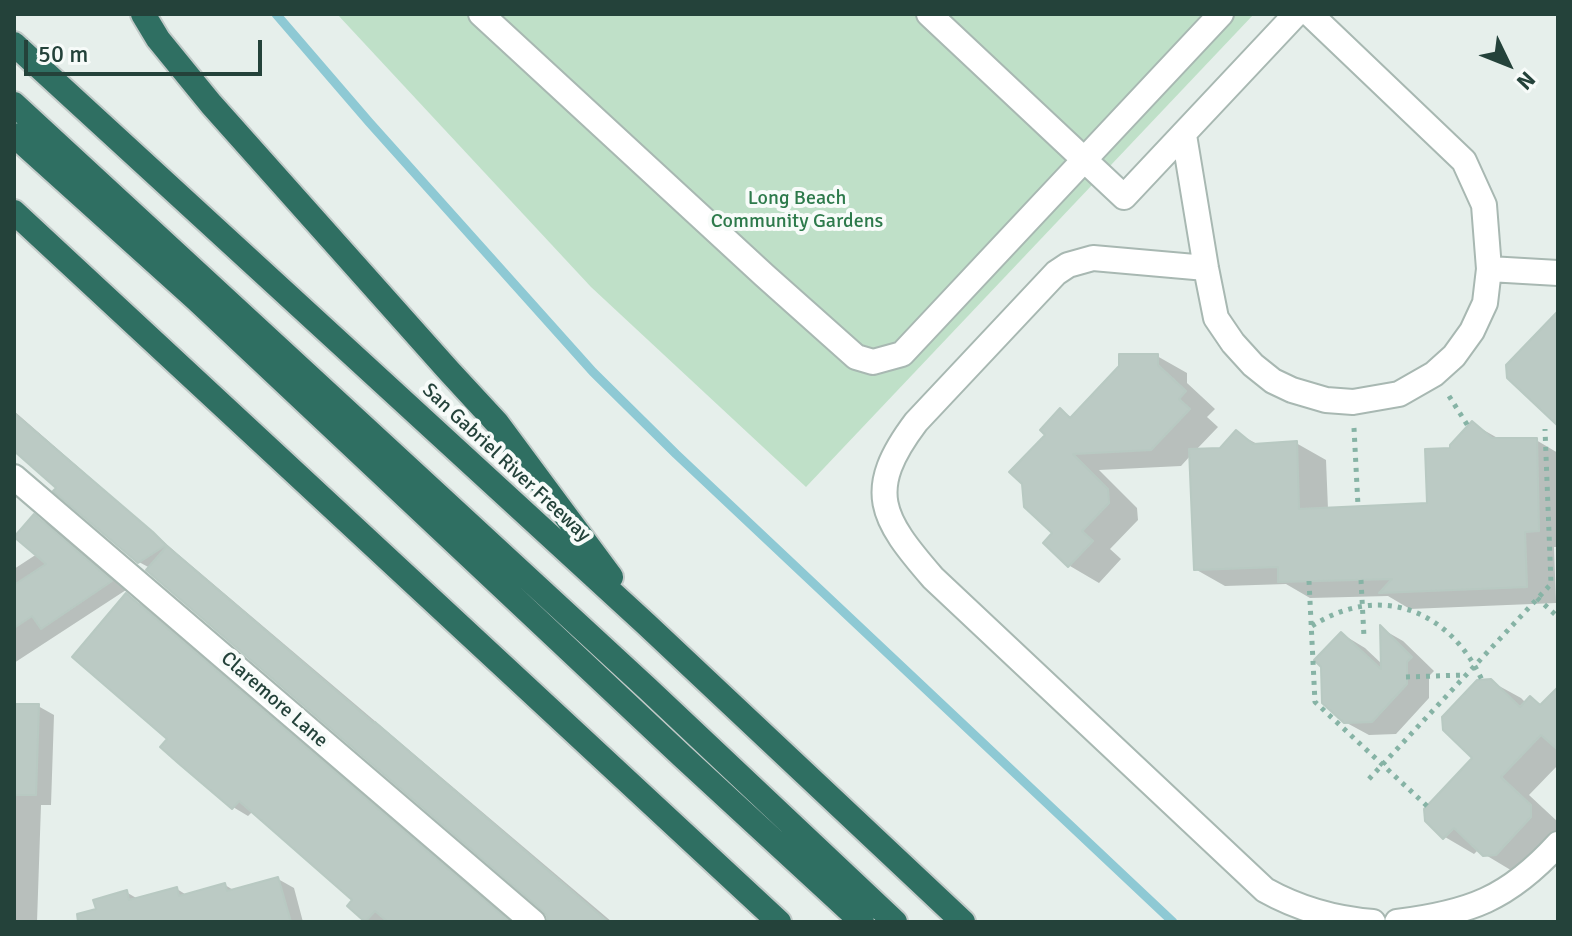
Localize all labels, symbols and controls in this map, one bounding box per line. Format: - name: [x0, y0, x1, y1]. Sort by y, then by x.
- scale bar: [28, 24, 266, 74]
- north arrow: [1468, 24, 1548, 104]
- text: 50 m: [38, 39, 88, 69]
- text: N: [1511, 66, 1541, 96]
- park label: Long Beach Community Gardens: [711, 187, 883, 234]
- street label: San Gabriel River Freeway: [417, 379, 595, 547]
- street label: Claremore Lane: [216, 647, 332, 753]

